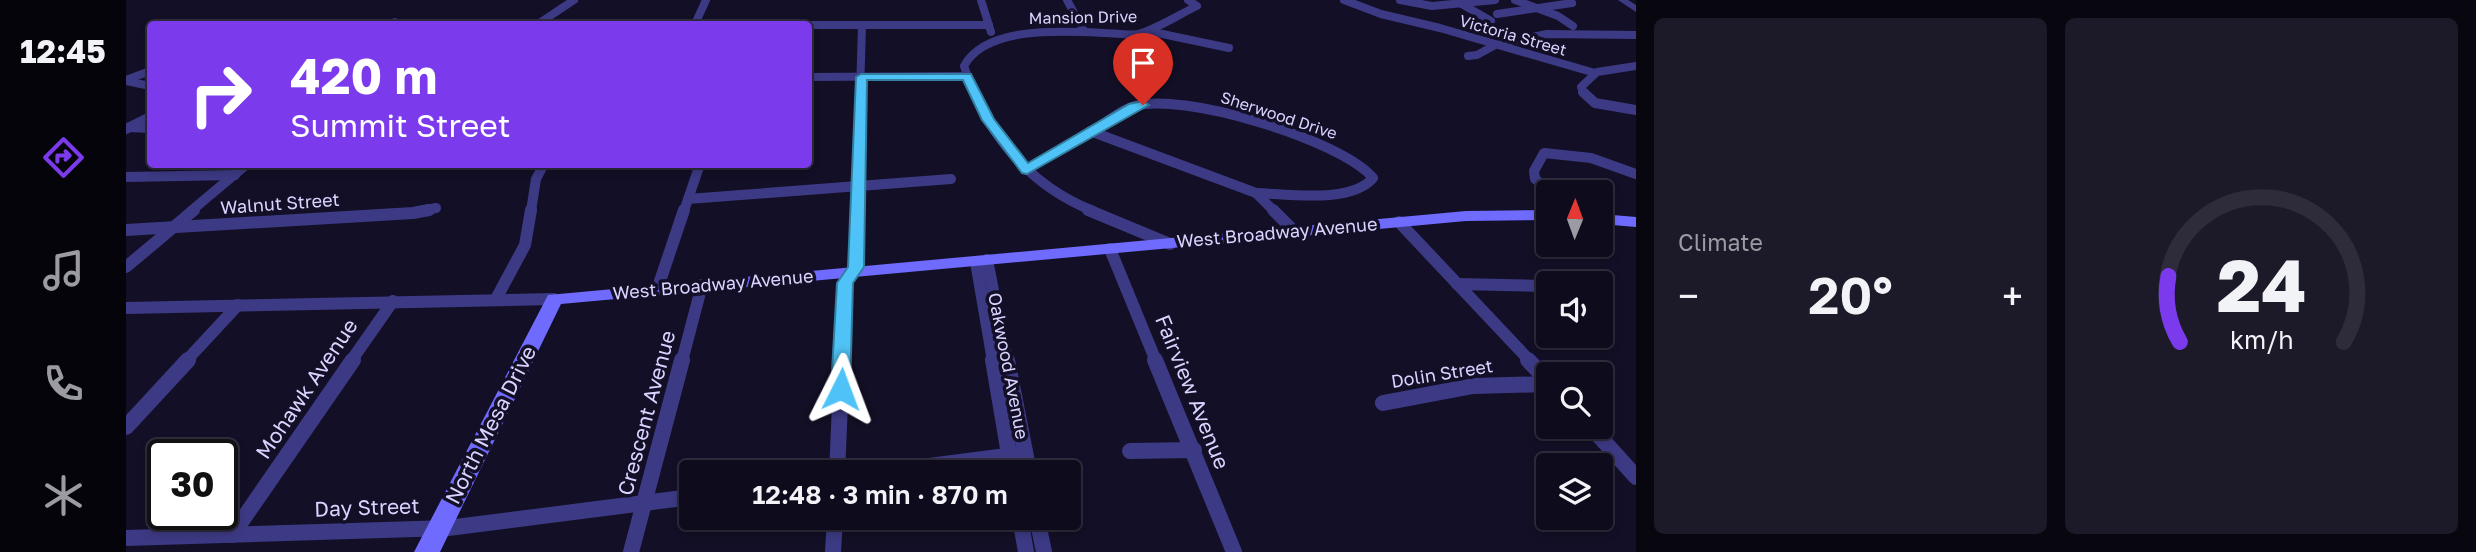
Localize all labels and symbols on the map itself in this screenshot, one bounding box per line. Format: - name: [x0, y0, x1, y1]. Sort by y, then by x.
- street label: Mansion Drive: [1029, 6, 1137, 28]
- street label: Victoria Street: [1457, 10, 1569, 60]
- pin: [1113, 33, 1173, 105]
- street label: Sherwood Drive: [1218, 87, 1340, 143]
- north arrow: [1536, 180, 1614, 257]
- street label: Walnut Street: [220, 188, 340, 218]
- street label: West Broadway Avenue: [1176, 212, 1378, 252]
- street label: West Broadway Avenue: [612, 264, 814, 304]
- street label: Oakwood Avenue: [984, 291, 1034, 441]
- street label: Fairview Avenue: [1150, 311, 1236, 473]
- street label: Mohawk Avenue: [250, 313, 363, 463]
- street label: Crescent Avenue: [612, 327, 681, 498]
- street label: North Mesa Drive: [439, 341, 541, 508]
- position arrow: [804, 352, 878, 426]
- street label: Dolin Street: [1389, 354, 1494, 392]
- speed limit sign: 30: [147, 439, 238, 530]
- street label: Day Street: [314, 492, 420, 522]

